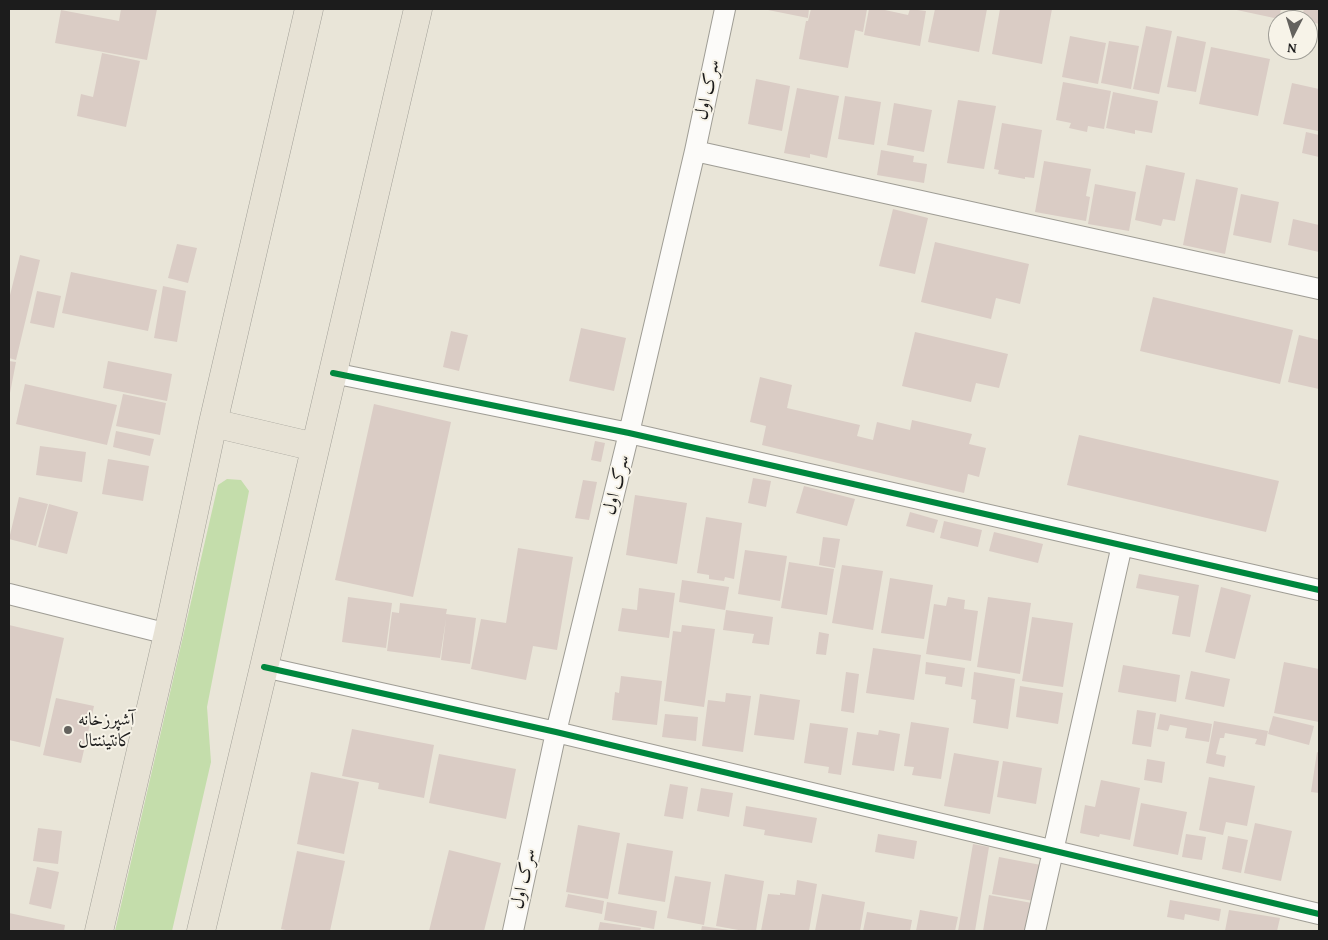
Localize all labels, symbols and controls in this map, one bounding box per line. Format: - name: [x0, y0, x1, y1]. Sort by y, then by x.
- north arrow: [1268, 10, 1318, 60]
- text: N: [1286, 39, 1297, 59]
- street label: سرک‌ اول: [691, 58, 725, 122]
- street label: سرک‌ اول: [599, 453, 635, 517]
- place label: آشپرزخانه کانتیننتال: [78, 709, 134, 752]
- marker: آشپرزخانه کانتیننتال: [62, 724, 74, 736]
- street label: سرک‌ اول: [507, 847, 541, 911]

